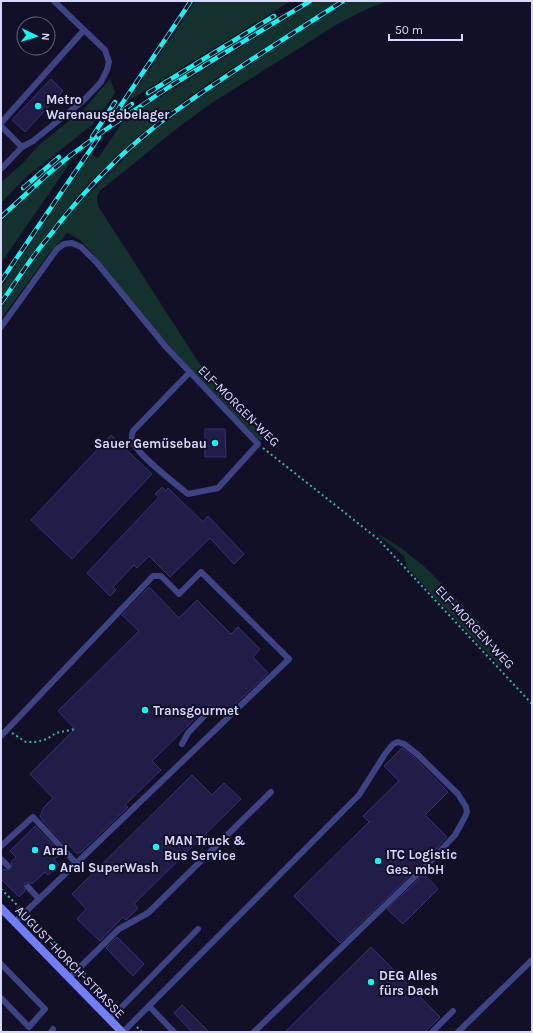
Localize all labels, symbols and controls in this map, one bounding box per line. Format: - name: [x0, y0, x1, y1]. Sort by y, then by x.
- north arrow: [16, 16, 56, 56]
- scale bar: [389, 16, 462, 42]
- text: 50 m: [395, 23, 423, 37]
- text: N: [39, 32, 52, 41]
- place label: Metro Warenausgabelager: [46, 92, 170, 122]
- marker: Metro Warenausgabelager: [33, 101, 43, 111]
- street label: ELF-MORGEN-WEG: [195, 362, 283, 450]
- place label: Sauer Gemüsebau: [94, 436, 207, 451]
- marker: Sauer Gemüsebau: [210, 438, 220, 448]
- street label: ELF-MORGEN-WEG: [433, 582, 517, 672]
- place label: Transgourmet: [153, 703, 239, 718]
- marker: Transgourmet: [140, 705, 150, 715]
- place label: MAN Truck & Bus Service: [164, 833, 246, 863]
- marker: MAN Truck & Bus Service: [151, 842, 161, 852]
- place label: Aral: [43, 843, 68, 858]
- marker: Aral: [30, 845, 40, 855]
- place label: ITC Logistic Ges. mbH: [386, 847, 457, 877]
- marker: ITC Logistic Ges. mbH: [373, 856, 383, 866]
- place label: Aral SuperWash: [60, 860, 159, 875]
- marker: Aral SuperWash: [47, 862, 57, 872]
- street label: AUGUST-HORCH-STRASSE: [12, 903, 128, 1021]
- place label: DEG Alles fürs Dach: [379, 968, 439, 998]
- marker: DEG Alles fürs Dach: [366, 977, 376, 987]

